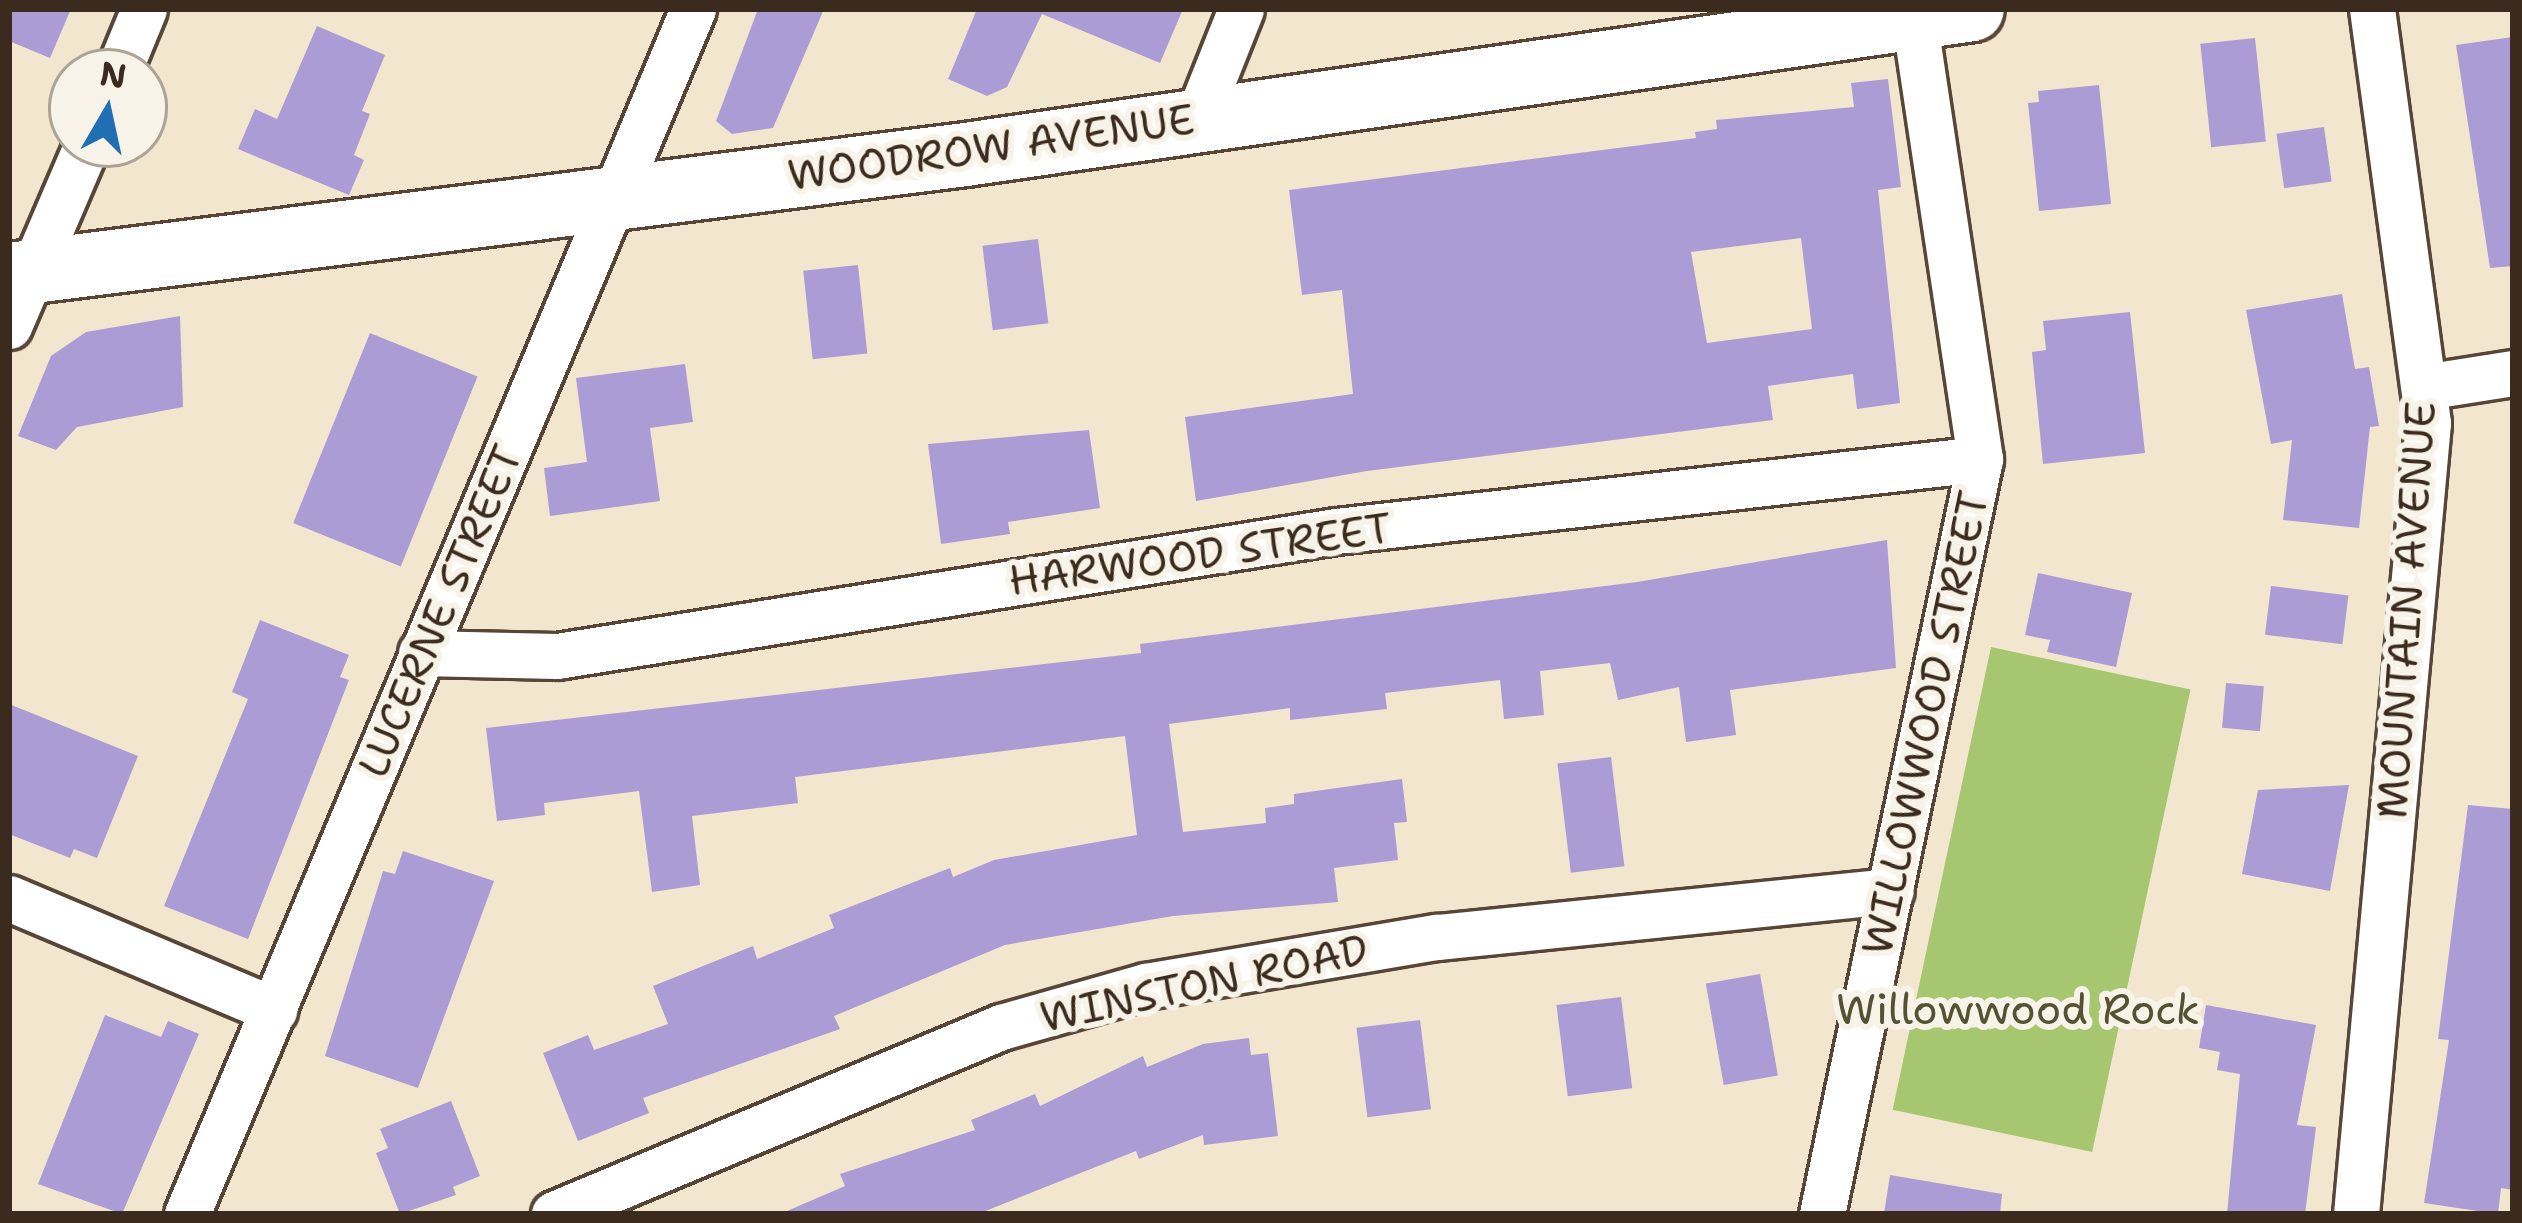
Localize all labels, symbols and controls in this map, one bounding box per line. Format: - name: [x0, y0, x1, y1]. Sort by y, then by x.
- north arrow: [48, 48, 168, 168]
- text: N: [97, 51, 130, 99]
- street label: WOODROW AVENUE: [784, 94, 1198, 200]
- street label: MOUNTAIN AVENUE: [2366, 400, 2446, 820]
- street label: LUCERNE STREET: [347, 437, 533, 785]
- street label: WILLOWWOOD STREET: [1851, 486, 1999, 960]
- street label: HARWOOD STREET: [1005, 502, 1395, 606]
- street label: WINSTON ROAD: [1036, 924, 1372, 1042]
- park label: Willowwood Rock: [1836, 984, 2200, 1034]

